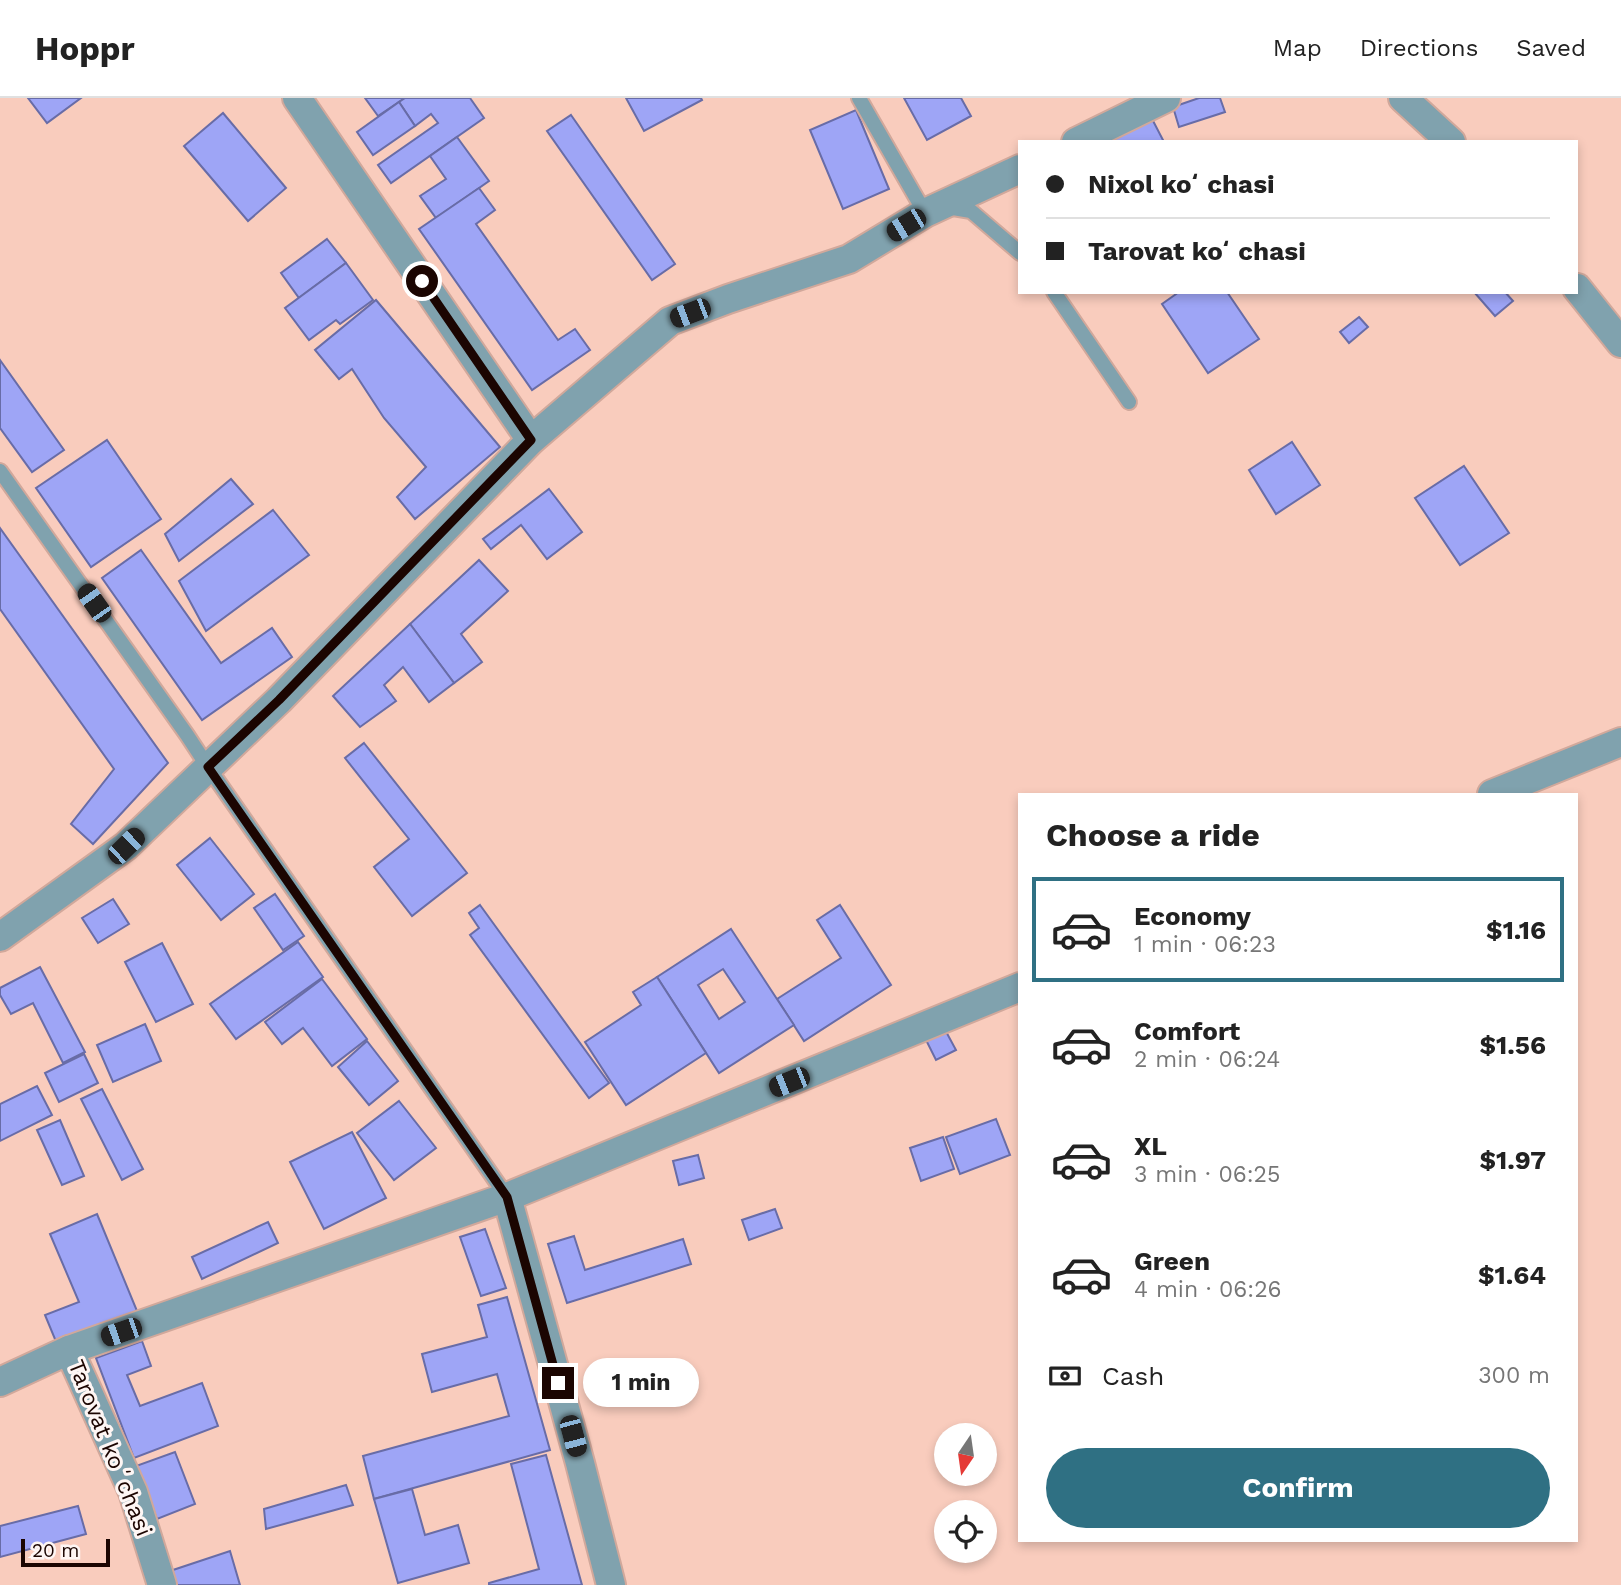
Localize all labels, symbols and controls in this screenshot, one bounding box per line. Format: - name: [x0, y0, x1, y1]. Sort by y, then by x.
- text: Hoppr: [35, 29, 135, 68]
- text: Map: [1273, 34, 1322, 62]
- text: Directions: [1360, 34, 1478, 62]
- text: Saved: [1516, 34, 1586, 62]
- text: Nixol koʻchasi: [1088, 169, 1275, 199]
- car: [883, 205, 930, 245]
- text: Tarovat koʻchasi: [1088, 236, 1306, 266]
- route start: [406, 265, 438, 297]
- car: [667, 296, 714, 330]
- car: [74, 580, 115, 626]
- text: Choose a ride: [1046, 816, 1260, 854]
- car: [104, 824, 149, 868]
- icon: car: [1050, 898, 1113, 961]
- text: Economy: [1134, 901, 1251, 931]
- text: $1.16: [1486, 915, 1546, 945]
- text: 1 min · 06:23: [1134, 931, 1276, 958]
- icon: car: [1050, 1013, 1113, 1076]
- text: Comfort: [1134, 1016, 1240, 1046]
- text: $1.56: [1479, 1030, 1546, 1060]
- text: 2 min · 06:24: [1134, 1046, 1280, 1073]
- car: [766, 1064, 813, 1100]
- icon: car: [1050, 1128, 1113, 1191]
- text: XL: [1134, 1131, 1167, 1161]
- text: $1.97: [1479, 1145, 1546, 1175]
- text: 3 min · 06:25: [1134, 1161, 1280, 1188]
- icon: car: [1050, 1243, 1113, 1306]
- text: Green: [1134, 1246, 1210, 1276]
- text: $1.64: [1478, 1260, 1546, 1290]
- text: 4 min · 06:26: [1134, 1276, 1282, 1303]
- car: [98, 1315, 145, 1349]
- street label: Tarovat koʻchasi: [62, 1356, 158, 1540]
- icon: cash: [1046, 1357, 1084, 1395]
- callout: 1 min: [582, 1358, 698, 1408]
- text: Cash: [1102, 1361, 1164, 1391]
- text: 300 m: [1478, 1362, 1550, 1389]
- route end: [542, 1367, 574, 1399]
- text: 1 min: [611, 1369, 671, 1396]
- car: [558, 1413, 589, 1459]
- north arrow: [934, 1423, 998, 1486]
- map controls: [934, 1423, 997, 1563]
- button: Confirm: [1046, 1448, 1550, 1528]
- button: locate: [934, 1500, 997, 1563]
- scale bar: [21, 1536, 110, 1568]
- text: 20 m: [32, 1539, 79, 1562]

